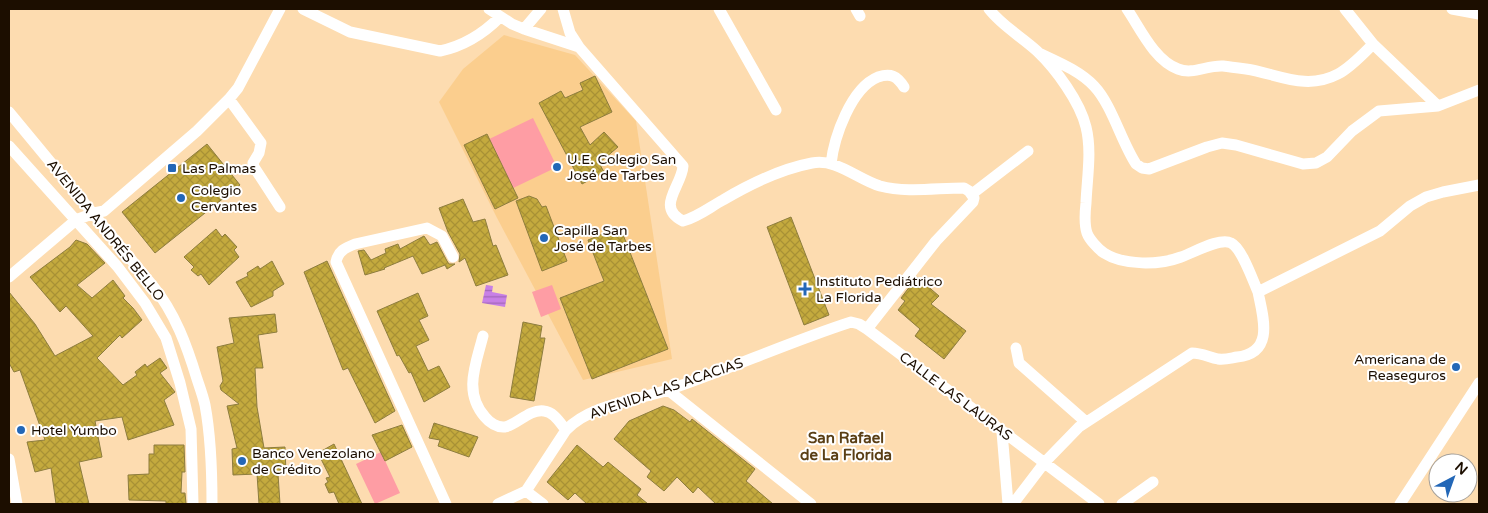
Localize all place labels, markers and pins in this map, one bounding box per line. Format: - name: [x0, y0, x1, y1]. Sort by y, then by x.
- place label: U.E. Colegio San José de Tarbes: [567, 151, 676, 184]
- place label: Las Palmas: [182, 160, 256, 177]
- marker: U.E. Colegio San José de Tarbes: [551, 161, 563, 173]
- marker: Las Palmas: [166, 162, 178, 174]
- place label: Colegio Cervantes: [191, 182, 258, 215]
- marker: Colegio Cervantes: [175, 192, 187, 204]
- place label: Capilla San José de Tarbes: [554, 222, 652, 255]
- marker: Capilla San José de Tarbes: [538, 232, 550, 244]
- place label: Instituto Pediátrico La Florida: [816, 273, 942, 306]
- marker: Instituto Pediátrico La Florida: [798, 282, 812, 296]
- place label: Americana de Reaseguros: [1354, 351, 1446, 384]
- marker: Americana de Reaseguros: [1450, 361, 1462, 373]
- place label: Hotel Yumbo: [31, 422, 117, 439]
- marker: Hotel Yumbo: [15, 424, 27, 436]
- place label: Banco Venezolano de Crédito: [252, 445, 375, 478]
- marker: Banco Venezolano de Crédito: [236, 455, 248, 467]

